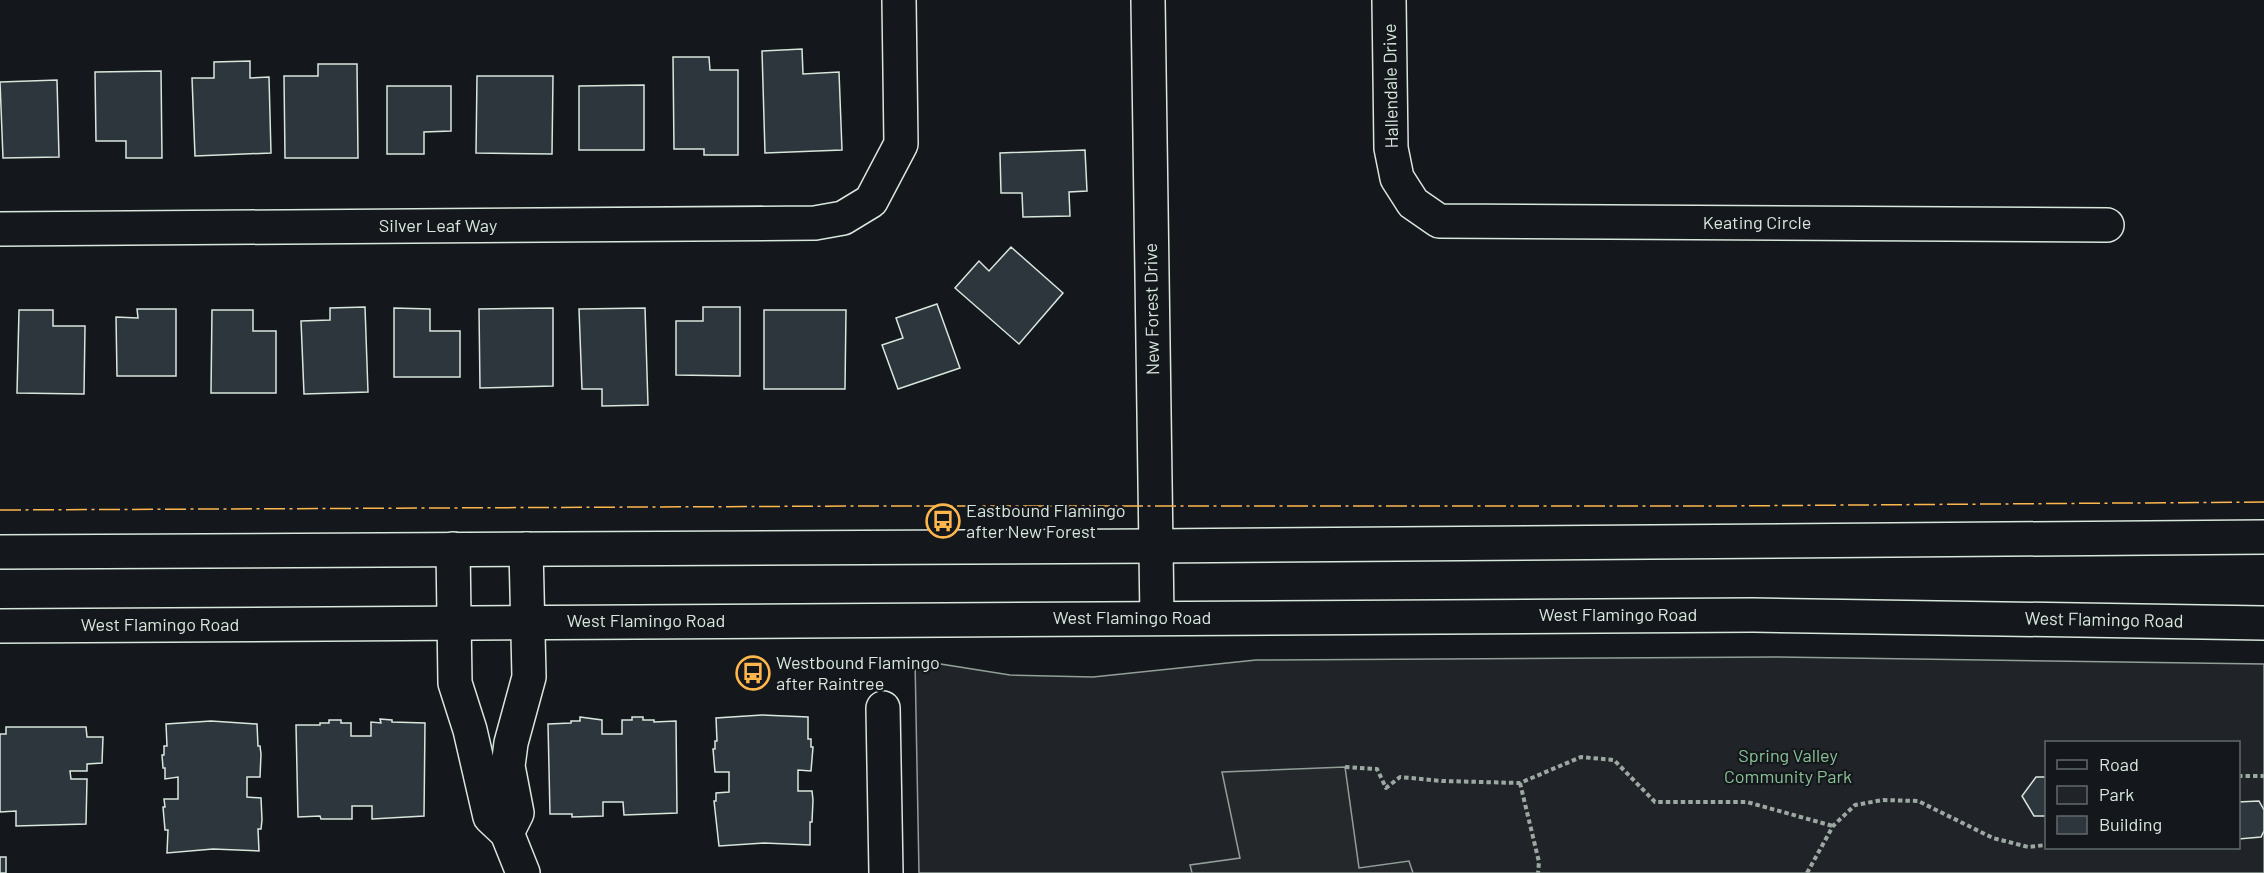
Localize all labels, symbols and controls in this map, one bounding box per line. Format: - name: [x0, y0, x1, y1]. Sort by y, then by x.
- street label: Hallendale Drive: [1378, 23, 1402, 149]
- street label: Keating Circle: [1703, 211, 1811, 233]
- street label: Silver Leaf Way: [379, 214, 497, 236]
- street label: New Forest Drive: [1139, 243, 1163, 375]
- place label: Eastbound Flamingo after New Forest: [966, 499, 1126, 542]
- bus stop icon: Eastbound Flamingo after New Forest: [925, 503, 961, 539]
- street label: West Flamingo Road: [1539, 603, 1697, 625]
- street label: West Flamingo Road: [1053, 606, 1211, 628]
- street label: West Flamingo Road: [2024, 607, 2184, 631]
- street label: West Flamingo Road: [567, 609, 725, 631]
- street label: West Flamingo Road: [81, 613, 239, 635]
- place label: Westbound Flamingo after Raintree: [776, 651, 940, 694]
- bus stop icon: Westbound Flamingo after Raintree: [735, 655, 771, 691]
- legend: [2045, 741, 2240, 849]
- park label: Spring Valley Community Park: [1724, 744, 1852, 787]
- text: Road: [2099, 753, 2139, 775]
- text: Park: [2099, 783, 2134, 805]
- text: Building: [2099, 813, 2162, 835]

